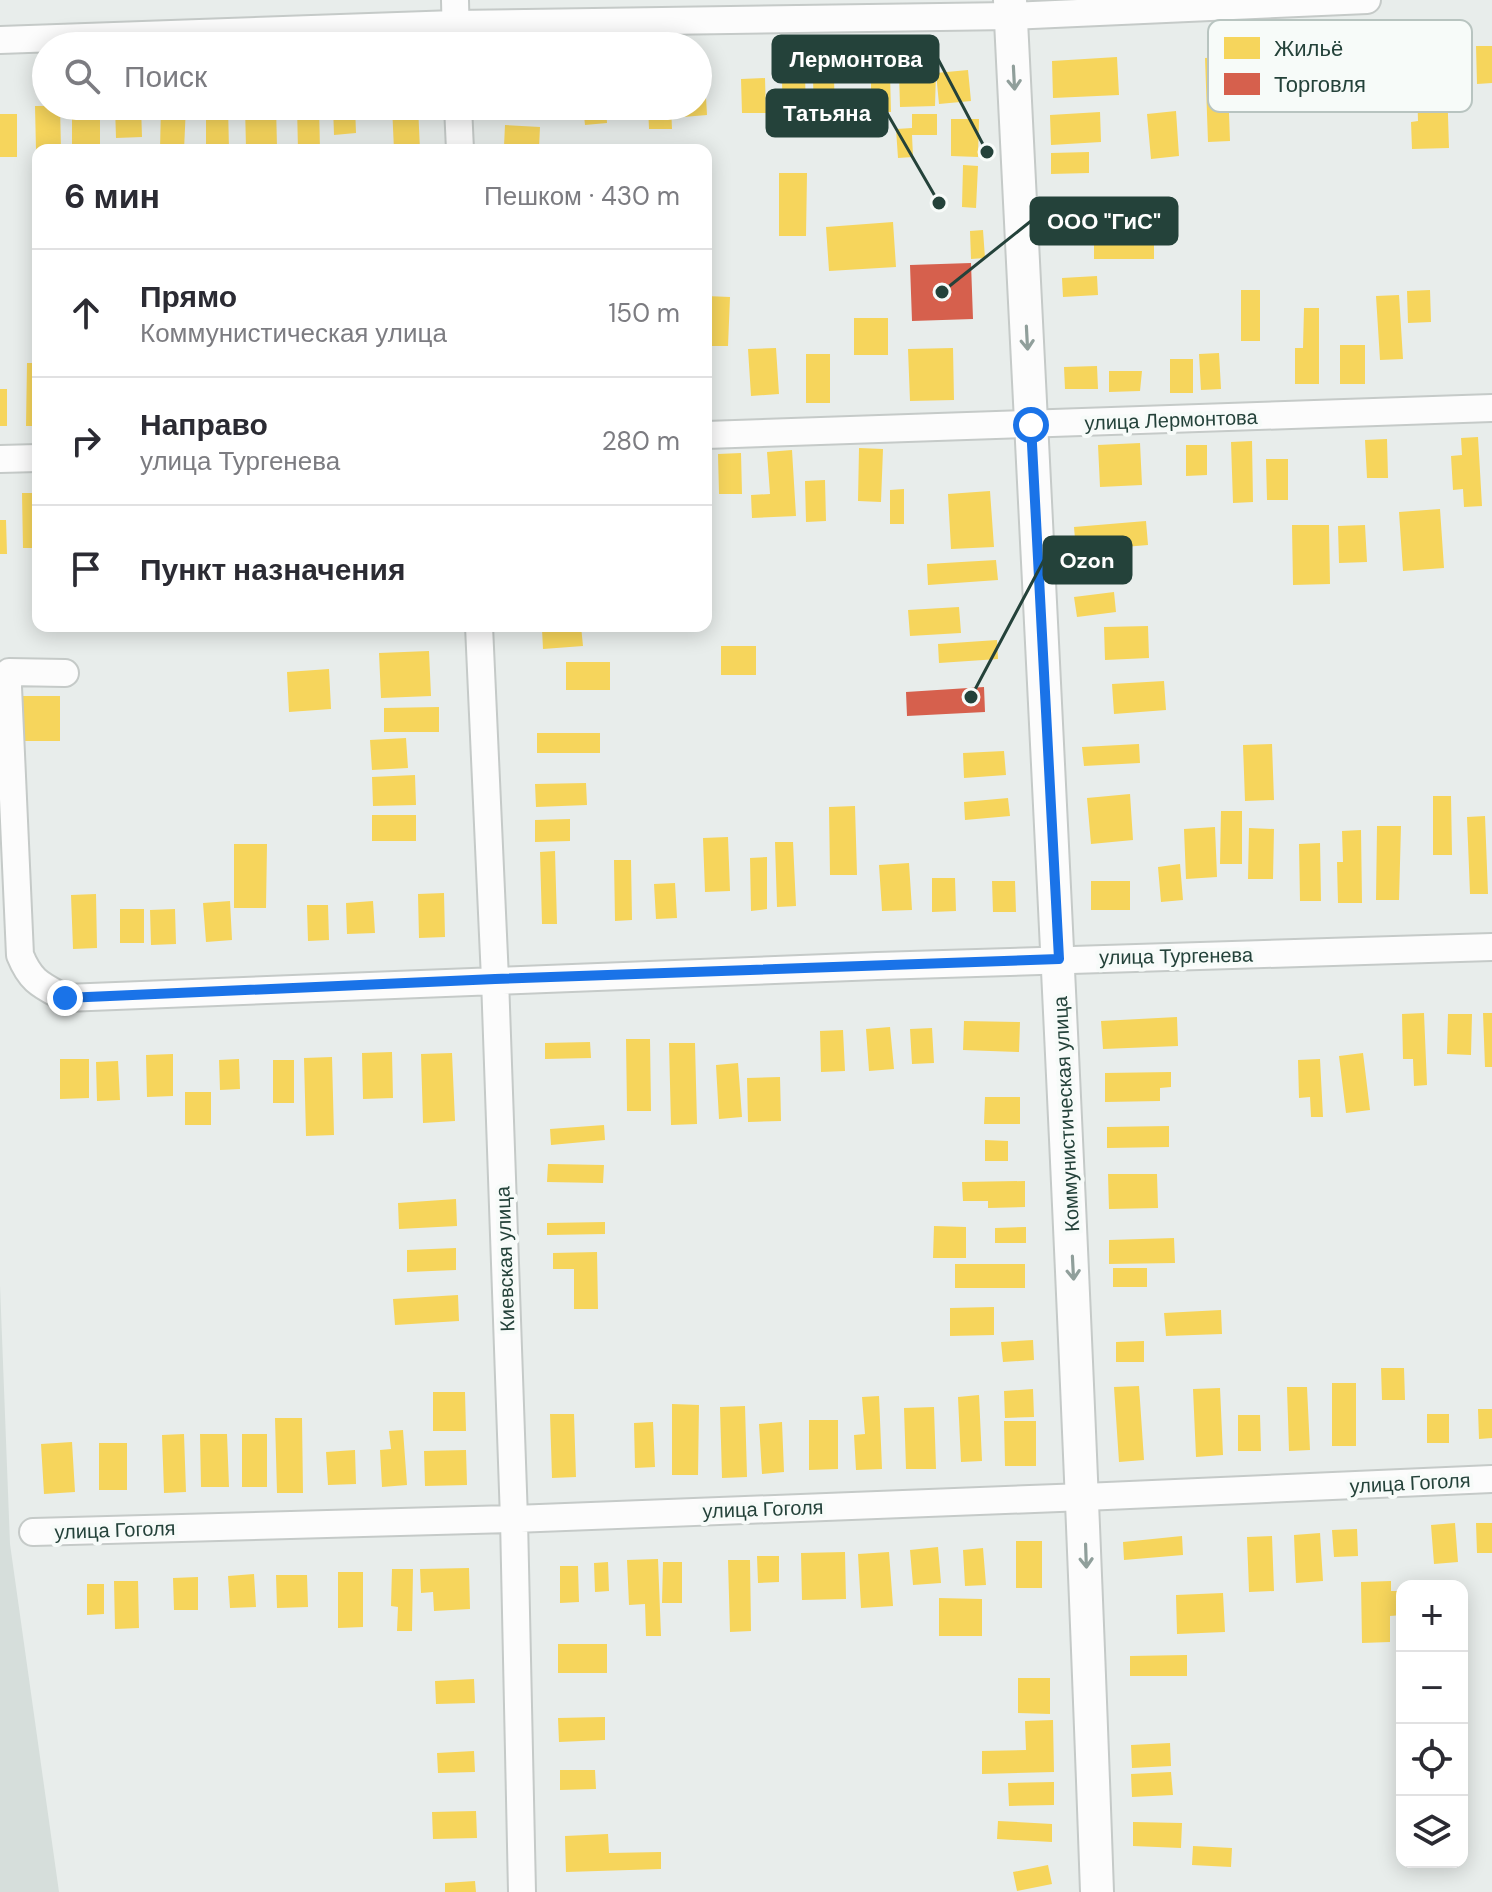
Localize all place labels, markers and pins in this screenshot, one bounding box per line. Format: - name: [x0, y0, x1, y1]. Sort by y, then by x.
- callout: Лермонтова: [773, 36, 938, 82]
- callout: Татьяна: [767, 90, 887, 136]
- callout: ООО "ГиС": [1031, 198, 1177, 244]
- callout: Ozon: [1044, 537, 1131, 583]

